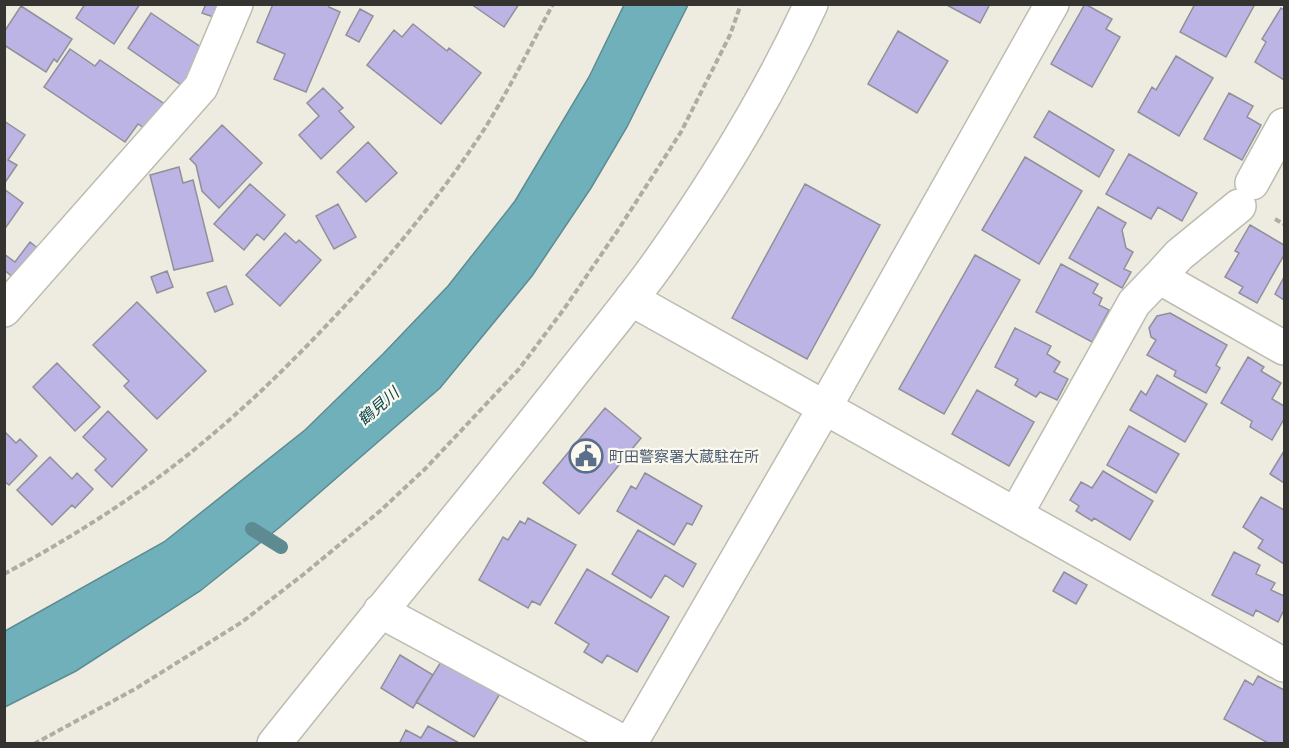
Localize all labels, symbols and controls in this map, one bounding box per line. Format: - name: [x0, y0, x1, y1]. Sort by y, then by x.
- water label: 鶴見川: [353, 381, 404, 429]
- public building icon: 町田警察署大蔵駐在所: [568, 438, 604, 474]
- place label: 町田警察署大蔵駐在所: [609, 447, 759, 466]

